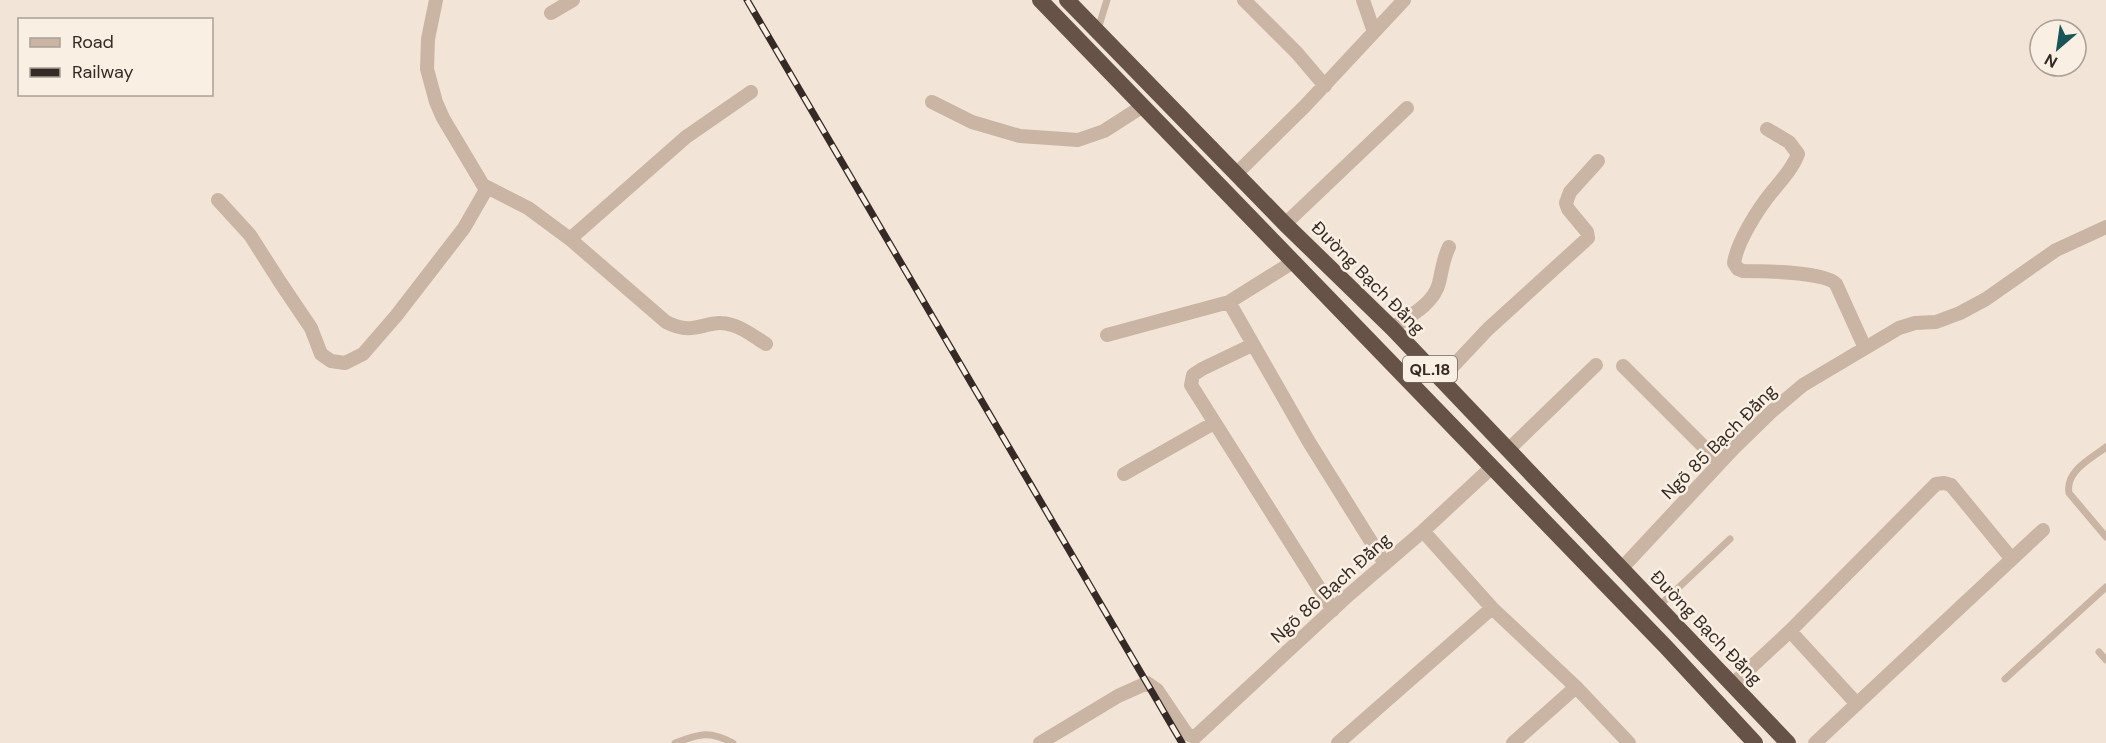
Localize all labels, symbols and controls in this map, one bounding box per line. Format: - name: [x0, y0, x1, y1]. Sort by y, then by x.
- legend: [18, 18, 213, 96]
- north arrow: [2028, 18, 2088, 78]
- text: Road: [72, 30, 114, 54]
- text: N: [2041, 49, 2061, 73]
- text: Railway: [72, 60, 134, 84]
- street label: Đường Bạch Đằng: [1306, 216, 1430, 340]
- road number: QL.18: [1403, 356, 1457, 382]
- street label: Ngõ 85 Bạch Đằng: [1656, 379, 1782, 505]
- street label: Ngõ 86 Bạch Đằng: [1266, 528, 1396, 648]
- street label: Đường Bạch Đằng: [1645, 565, 1767, 691]

